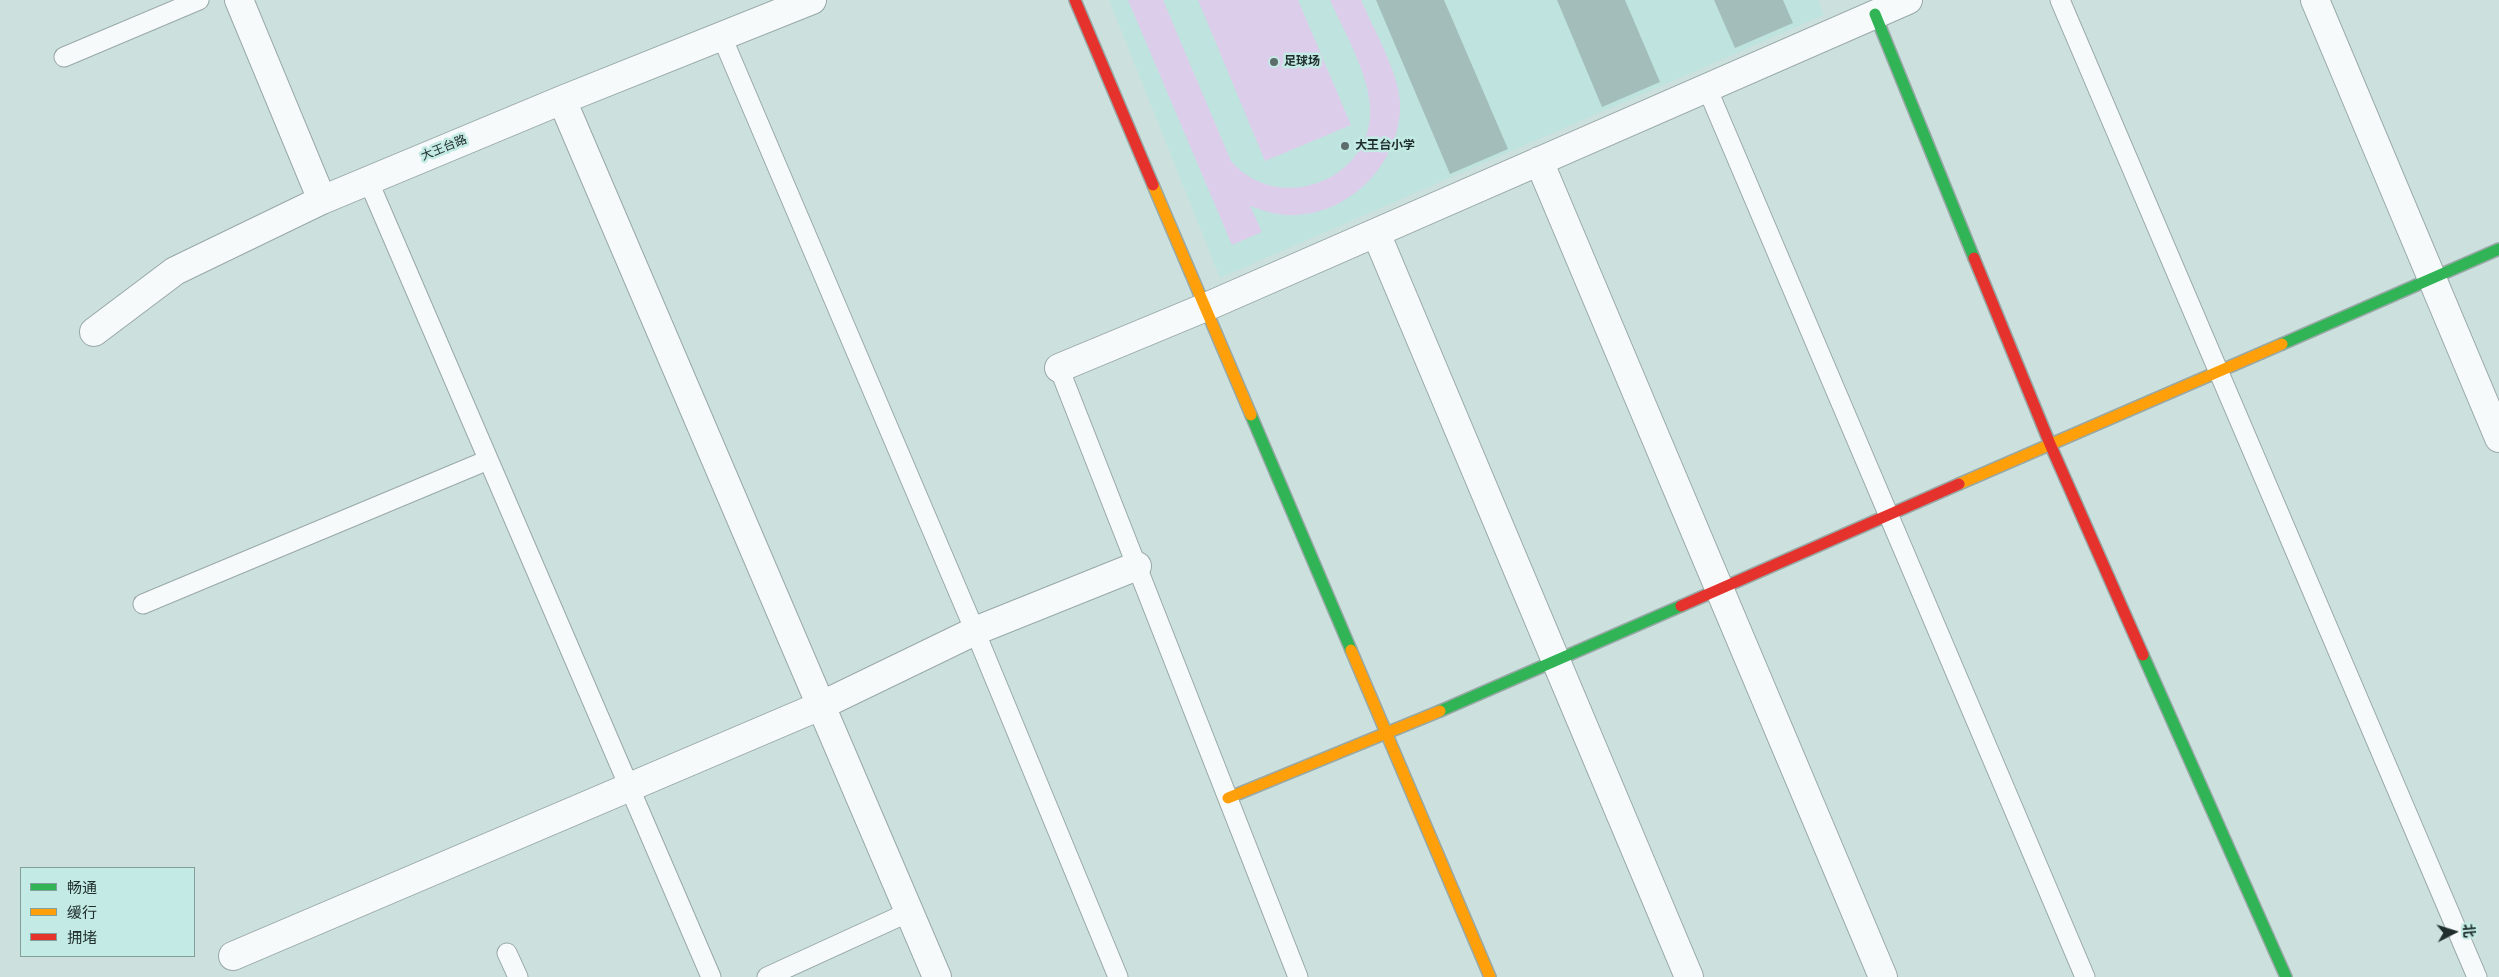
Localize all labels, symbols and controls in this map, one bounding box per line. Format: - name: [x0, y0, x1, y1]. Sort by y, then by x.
- place label: 足球场: [1284, 55, 1320, 69]
- marker: 足球场: [1268, 56, 1280, 68]
- street label: 大王台路: [419, 132, 469, 164]
- place label: 大王台小学: [1355, 139, 1415, 153]
- marker: 大王台小学: [1339, 140, 1351, 152]
- legend: [20, 867, 195, 957]
- text: 畅通: [67, 878, 97, 897]
- text: 缓行: [67, 903, 97, 922]
- north arrow: [2429, 907, 2479, 957]
- text: 北: [2459, 923, 2479, 938]
- text: 拥堵: [67, 928, 97, 947]

